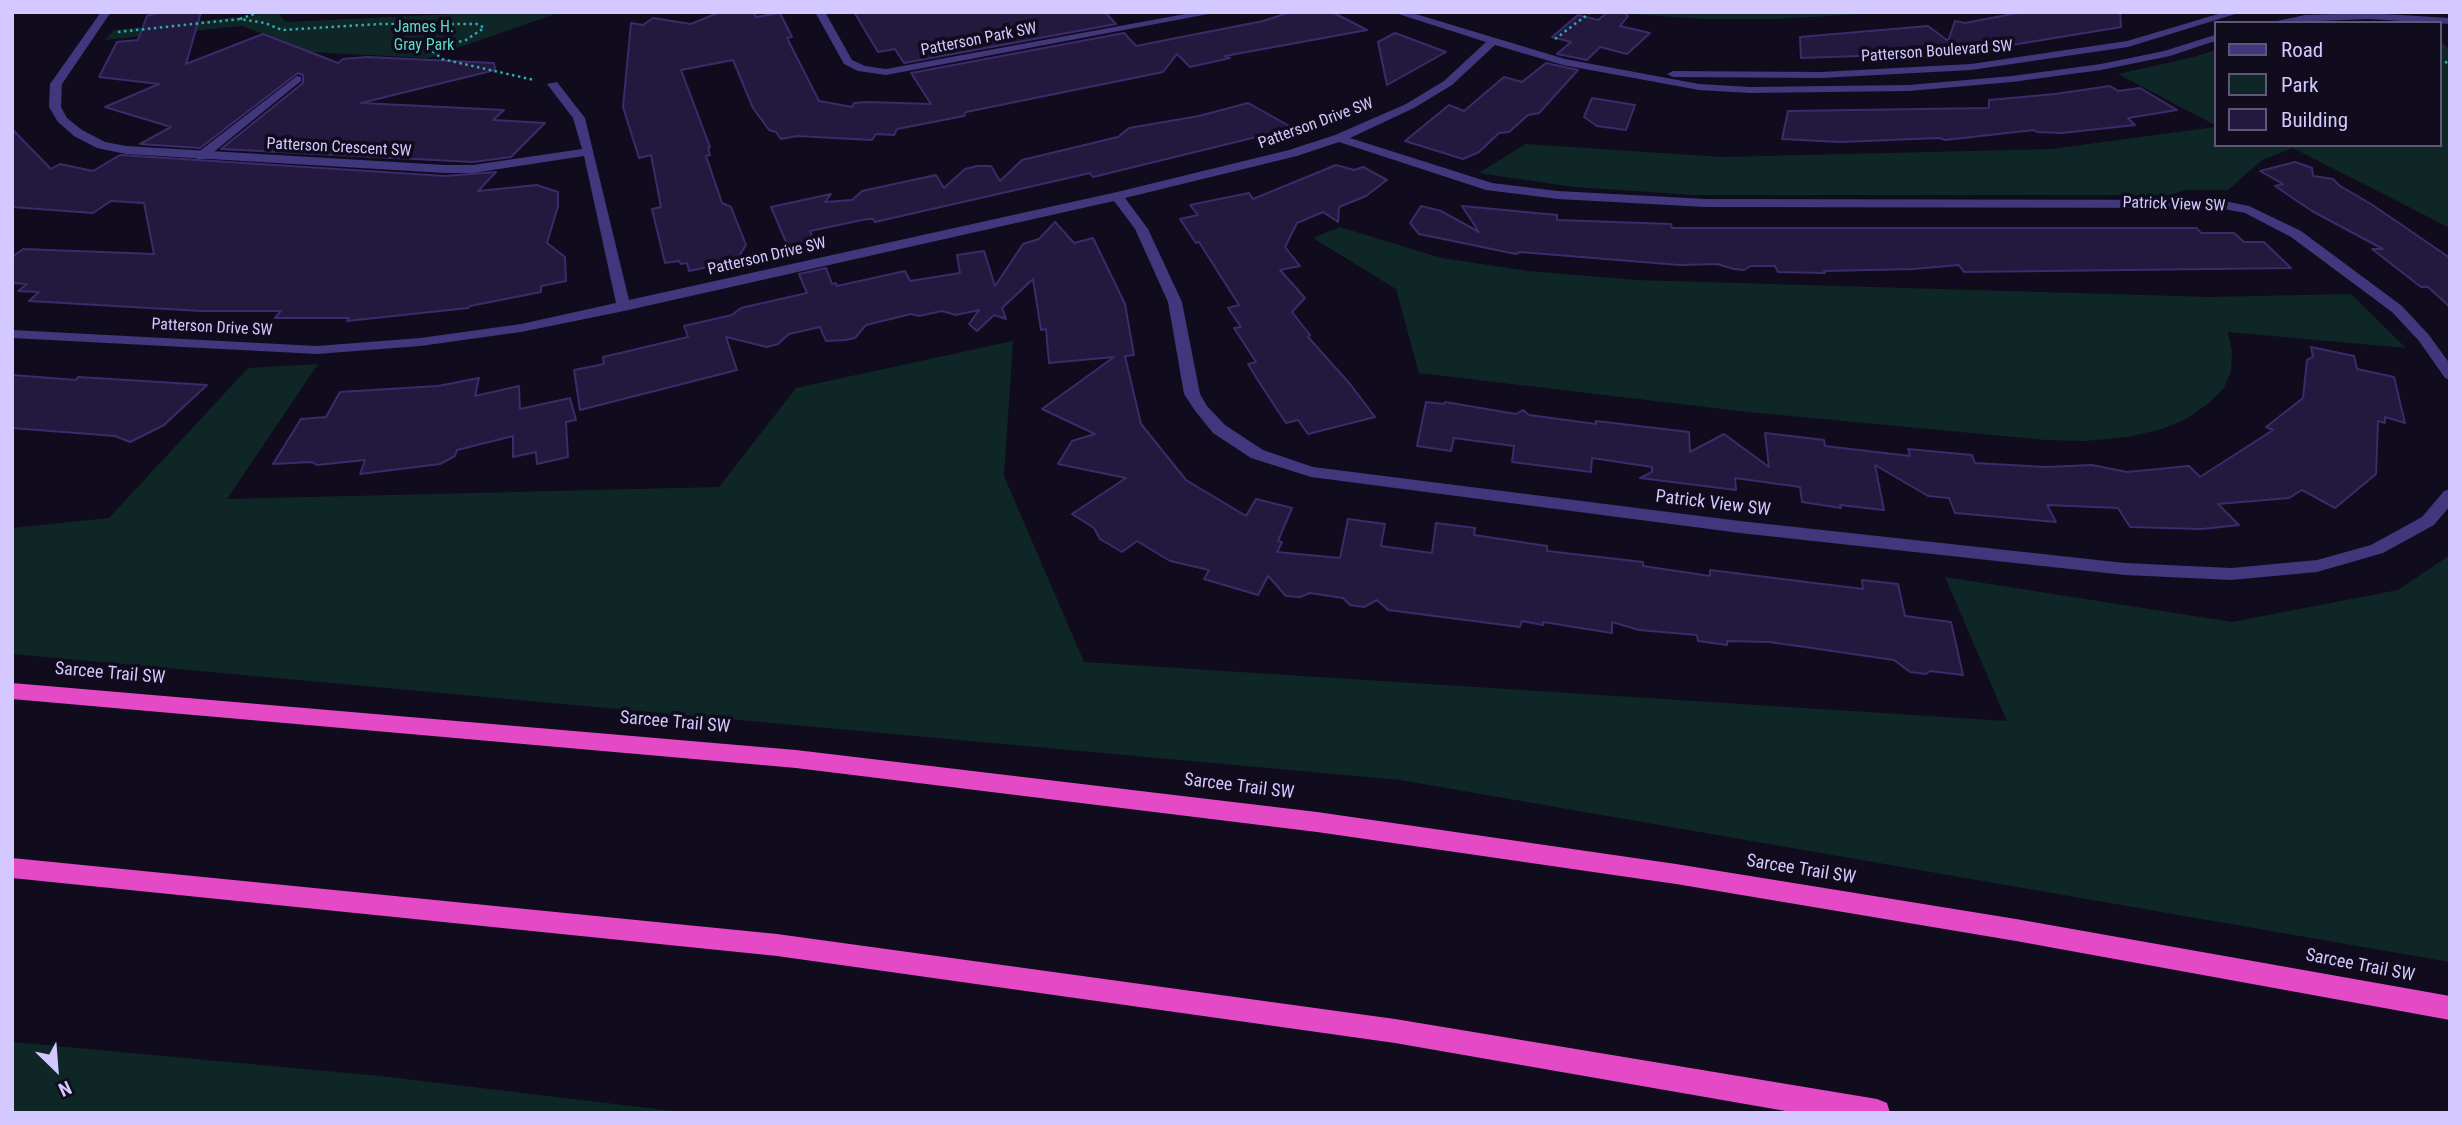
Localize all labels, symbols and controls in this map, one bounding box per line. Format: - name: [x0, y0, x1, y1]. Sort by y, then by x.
- park label: James H. Gray Park: [394, 18, 454, 56]
- street label: Patterson Park SW: [919, 19, 1039, 61]
- legend: [2214, 21, 2441, 147]
- street label: Patterson Boulevard SW: [1861, 37, 2013, 67]
- text: Road: [2281, 38, 2323, 62]
- text: Park: [2281, 73, 2318, 97]
- street label: Patterson Drive SW: [1256, 94, 1376, 154]
- text: Building: [2281, 108, 2348, 132]
- street label: Patterson Crescent SW: [266, 135, 412, 161]
- street label: Patrick View SW: [2122, 194, 2226, 216]
- street label: Patterson Drive SW: [706, 234, 828, 280]
- street label: Patterson Drive SW: [151, 315, 273, 341]
- street label: Patrick View SW: [1654, 486, 1772, 522]
- street label: Sarcee Trail SW: [54, 658, 166, 690]
- street label: Sarcee Trail SW: [619, 707, 731, 739]
- street label: Sarcee Trail SW: [1183, 770, 1295, 804]
- street label: Sarcee Trail SW: [1745, 851, 1857, 889]
- street label: Sarcee Trail SW: [2304, 945, 2416, 987]
- north arrow: [21, 1034, 91, 1104]
- text: N: [55, 1076, 75, 1101]

